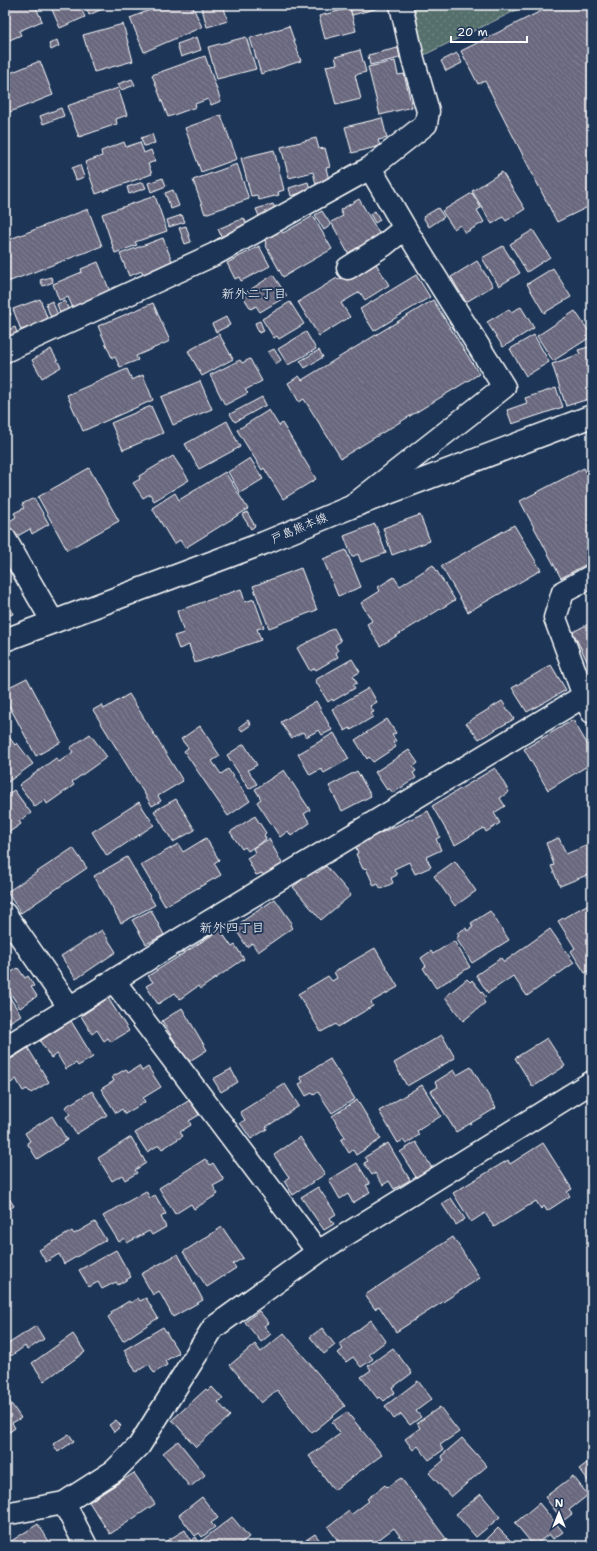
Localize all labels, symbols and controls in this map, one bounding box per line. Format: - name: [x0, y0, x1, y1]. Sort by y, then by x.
- scale bar: [451, 18, 527, 44]
- text: 20 m: [457, 24, 488, 40]
- district label: 新外二丁目: [221, 285, 287, 302]
- street label: 戸島熊本線: [268, 509, 330, 547]
- district label: 新外四丁目: [199, 919, 265, 936]
- north arrow: [539, 1493, 579, 1533]
- text: N: [555, 1496, 564, 1511]

